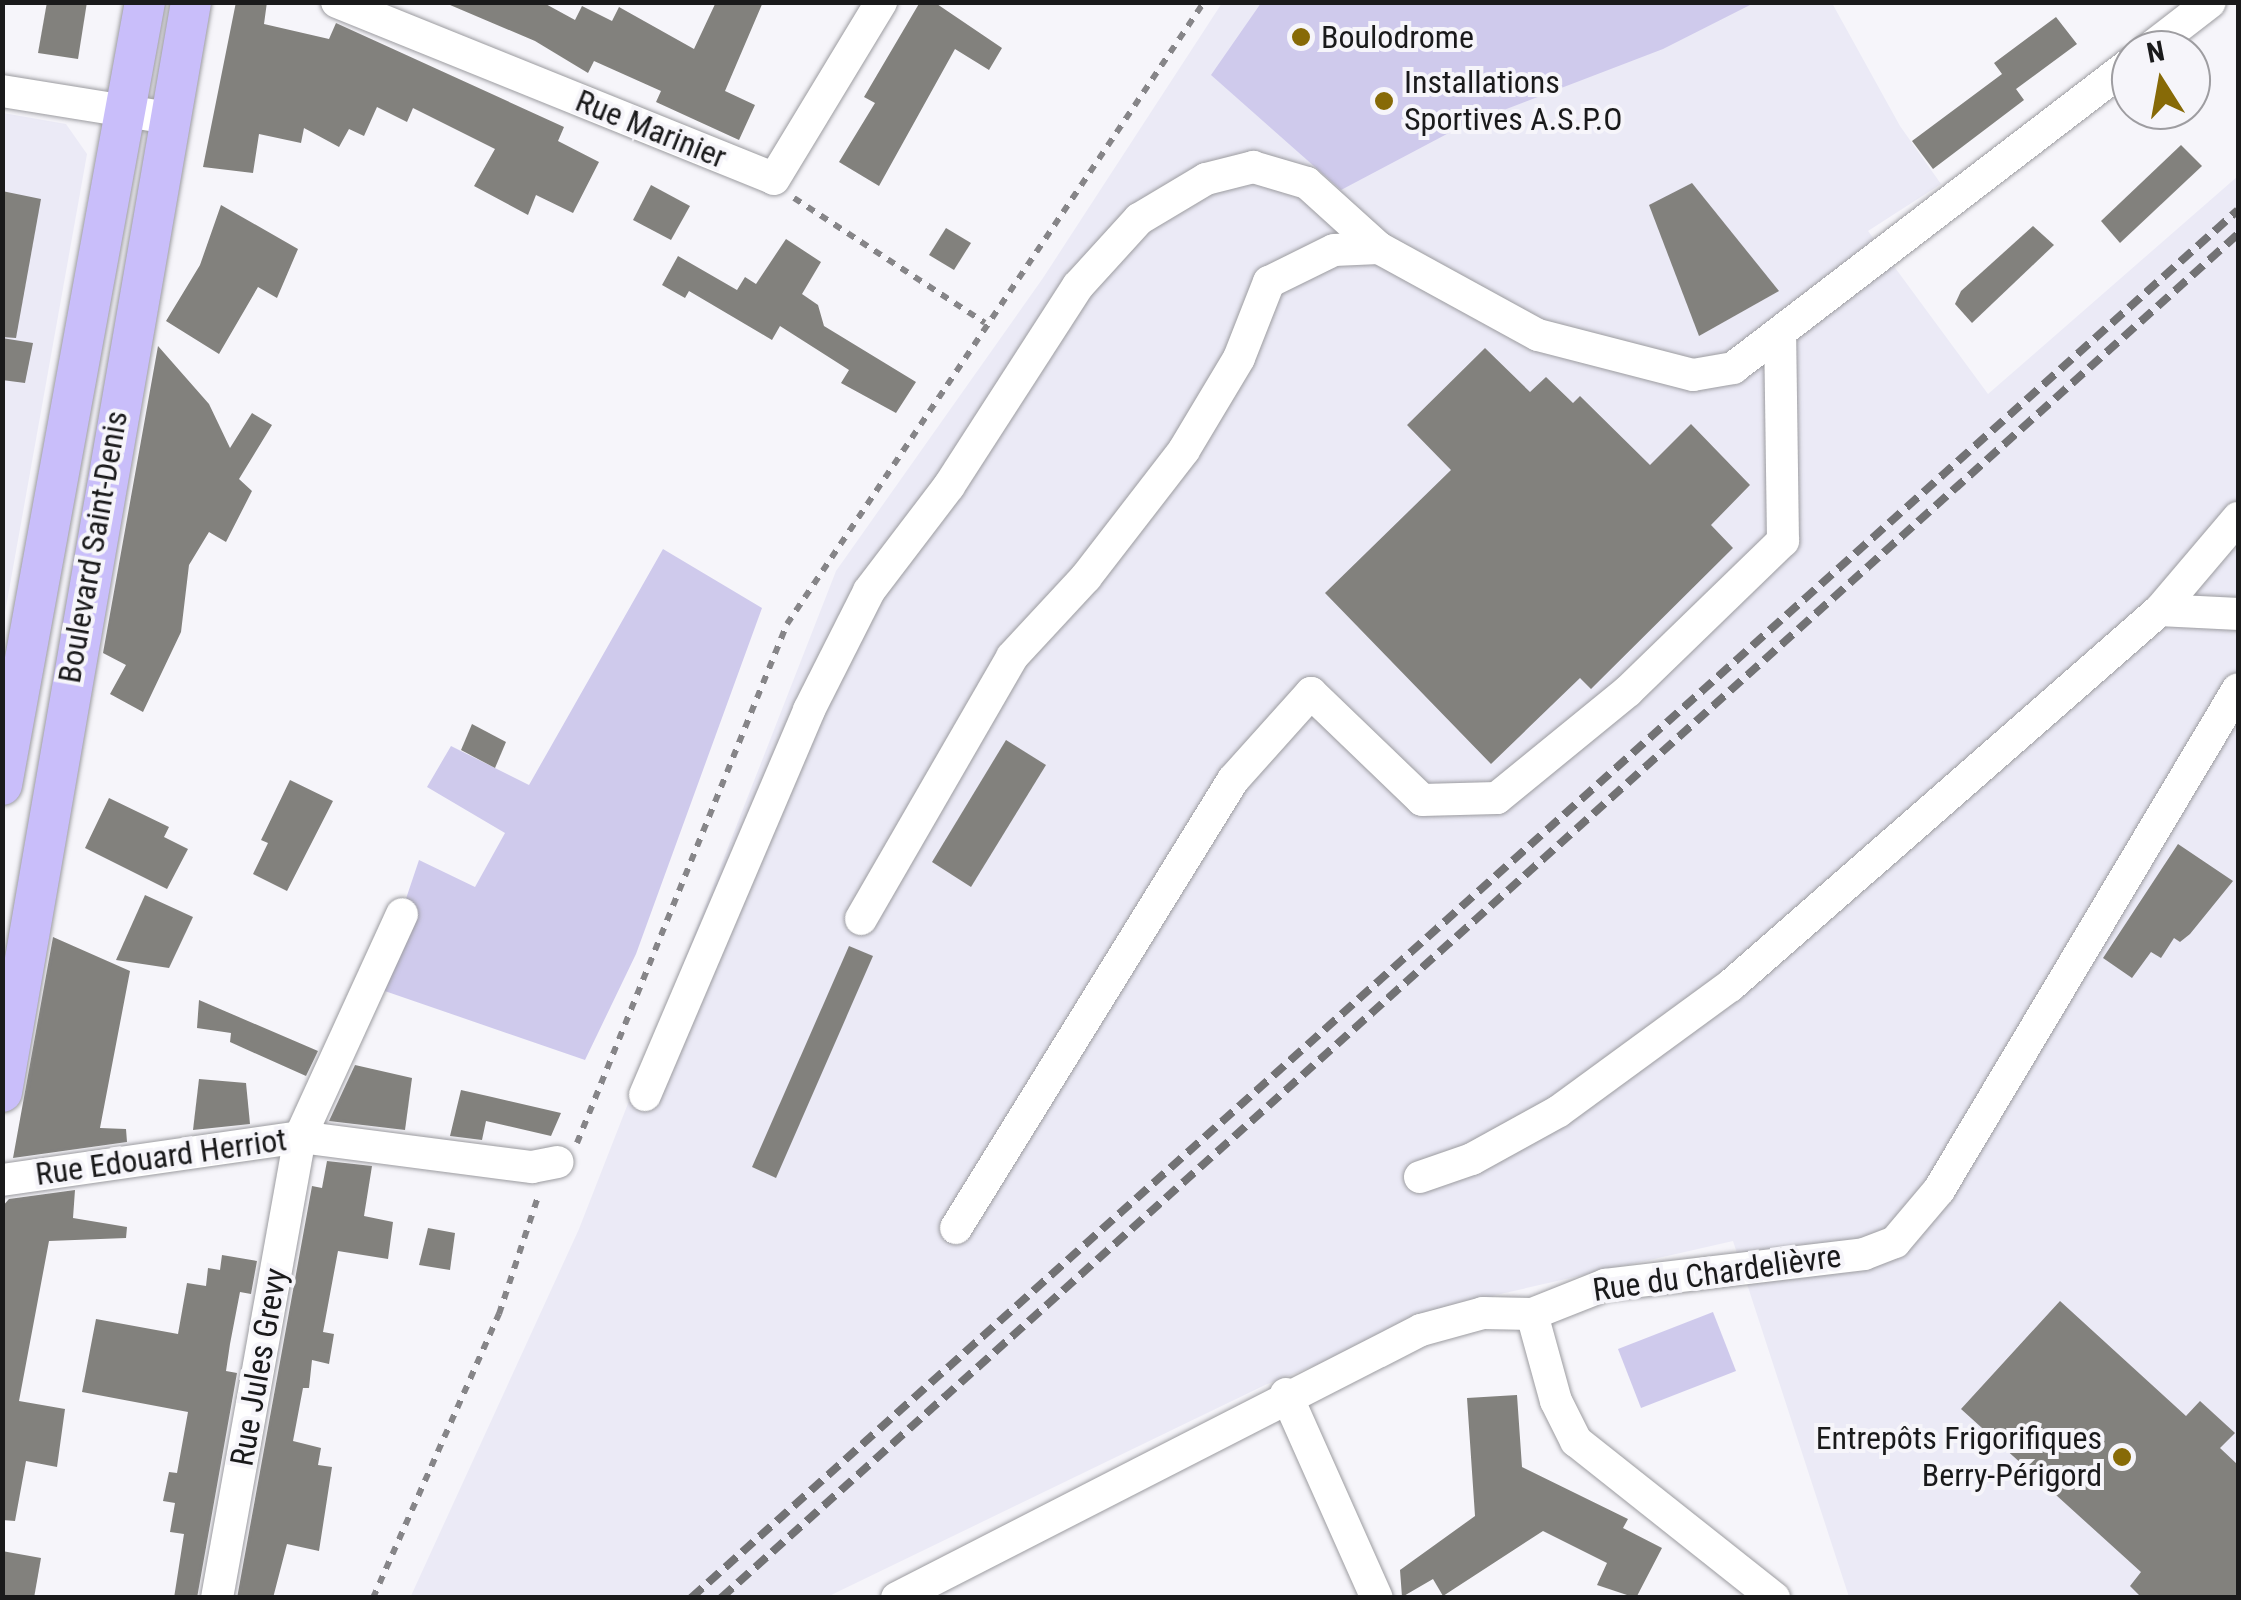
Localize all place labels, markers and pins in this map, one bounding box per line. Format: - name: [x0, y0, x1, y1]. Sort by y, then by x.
- place label: Boulodrome: [1321, 18, 1474, 56]
- marker: Boulodrome: [1290, 26, 1312, 48]
- place label: Installations Sportives A.S.P.O: [1404, 64, 1622, 139]
- marker: Installations Sportives A.S.P.O: [1373, 90, 1395, 112]
- place label: Entrepôts Frigorifiques Berry-Périgord: [1816, 1420, 2102, 1495]
- marker: Entrepôts Frigorifiques Berry-Périgord: [2111, 1446, 2133, 1468]

